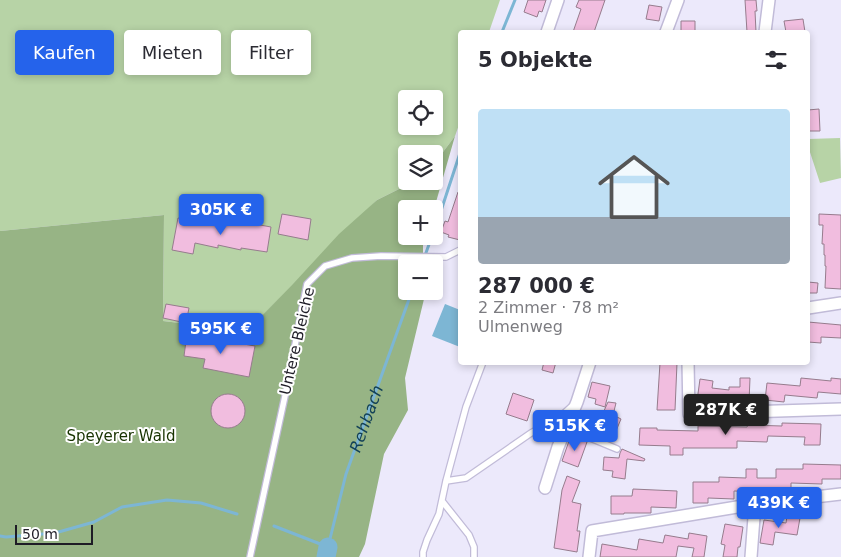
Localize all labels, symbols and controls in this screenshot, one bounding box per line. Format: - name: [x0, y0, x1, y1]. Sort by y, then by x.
- chip: Kaufen: [15, 30, 114, 75]
- chip: Mieten: [124, 30, 221, 75]
- chip: Filter: [231, 30, 311, 75]
- icon: filters: [762, 46, 790, 74]
- text: 5 Objekte: [478, 48, 593, 72]
- map controls: [398, 90, 443, 300]
- button: locate: [398, 90, 443, 135]
- icon: home: [589, 142, 679, 232]
- button: layers: [398, 145, 443, 190]
- pin: 305K €: [180, 194, 262, 236]
- text: 305K €: [190, 200, 252, 219]
- button: +: [398, 200, 443, 245]
- button: −: [398, 255, 443, 300]
- text: 287 000 €: [478, 274, 595, 298]
- street label: Untere Bleiche: [276, 285, 318, 397]
- text: 2 Zimmer · 78 m²: [478, 298, 619, 317]
- pin: 595K €: [180, 312, 262, 355]
- text: Ulmenweg: [478, 317, 563, 336]
- text: 595K €: [190, 319, 252, 338]
- water label: Rehbach: [345, 382, 387, 455]
- pin: 287K €: [685, 394, 767, 436]
- text: 287K €: [695, 400, 757, 419]
- pin: 515K €: [534, 410, 616, 452]
- text: 515K €: [544, 416, 606, 435]
- park label: Speyerer Wald: [66, 427, 176, 445]
- pin: 439K €: [738, 486, 820, 529]
- text: 439K €: [748, 493, 810, 512]
- scale bar: [15, 522, 92, 545]
- text: 50 m: [22, 526, 58, 542]

